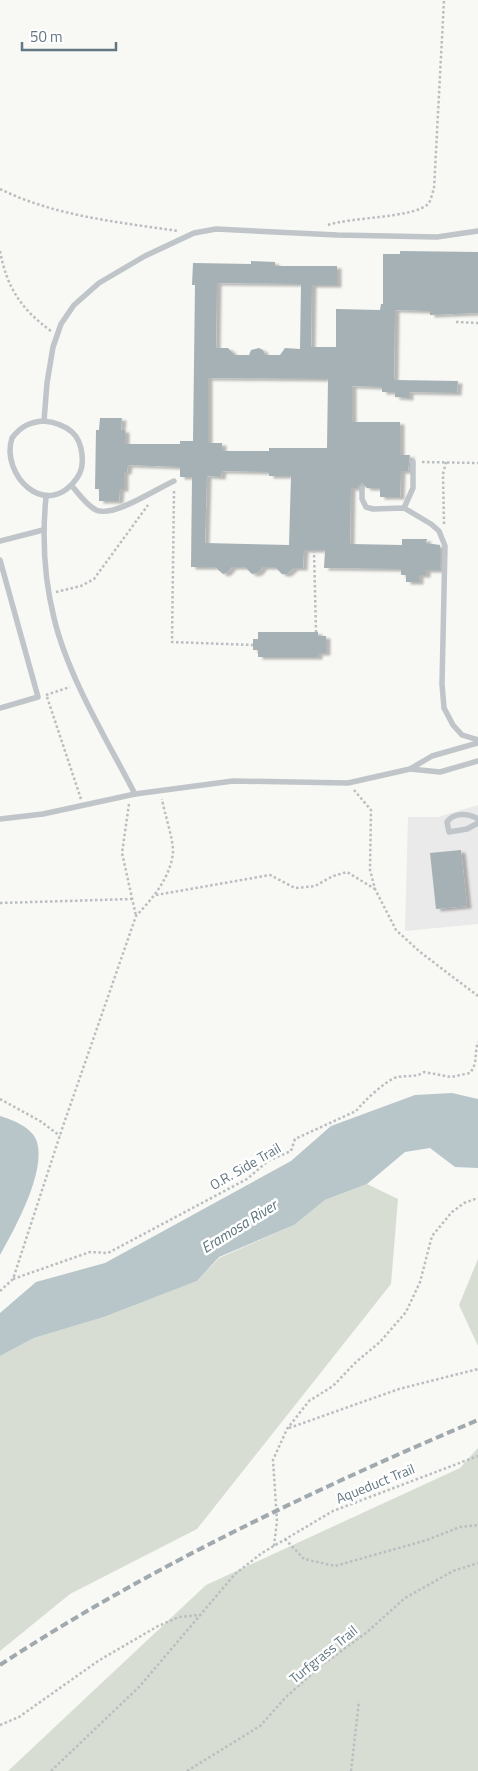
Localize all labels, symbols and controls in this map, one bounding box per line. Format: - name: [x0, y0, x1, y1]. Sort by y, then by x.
- scale bar: [22, 20, 116, 52]
- text: 50 m: [30, 25, 63, 48]
- street label: O.R. Side Trail: [205, 1137, 285, 1195]
- water label: Eramosa River: [197, 1192, 283, 1258]
- street label: Aqueduct Trail: [332, 1458, 418, 1508]
- street label: Turfgrass Trail: [284, 1620, 362, 1688]

